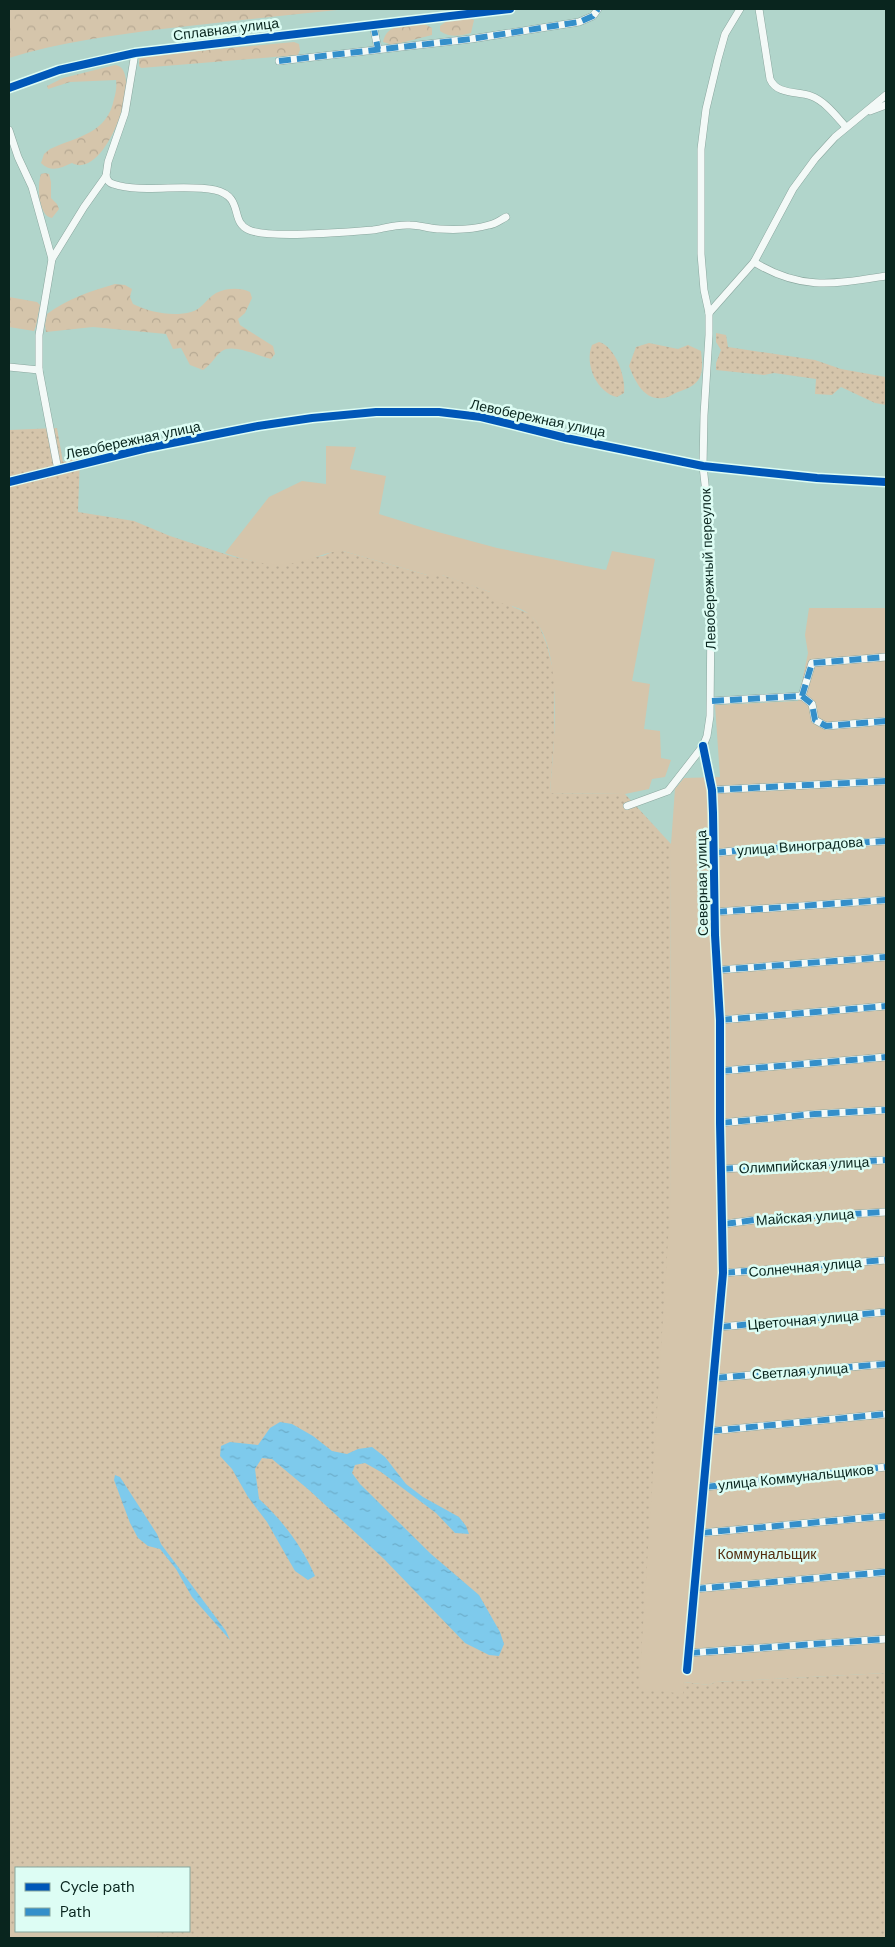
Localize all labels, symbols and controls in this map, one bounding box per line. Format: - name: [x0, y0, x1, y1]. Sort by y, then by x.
- street label: Сплавная улица: [172, 14, 280, 44]
- street label: Левобережная улица: [469, 395, 607, 441]
- street label: Левобережная улица: [64, 417, 202, 463]
- street label: Левобережный переулок: [696, 487, 720, 650]
- street label: Северная улица: [692, 830, 712, 936]
- street label: улица Виноградова: [736, 833, 864, 859]
- street label: Олимпийская улица: [738, 1153, 870, 1177]
- street label: Майская улица: [755, 1205, 855, 1229]
- street label: Солнечная улица: [748, 1253, 862, 1281]
- street label: Цветочная улица: [747, 1306, 859, 1334]
- street label: Светлая улица: [751, 1359, 849, 1383]
- street label: улица Коммунальщиков: [717, 1460, 875, 1494]
- park label: Коммунальщик: [718, 1545, 817, 1563]
- legend: [15, 1867, 190, 1932]
- text: Cycle path: [60, 1877, 135, 1897]
- text: Path: [60, 1902, 91, 1922]

